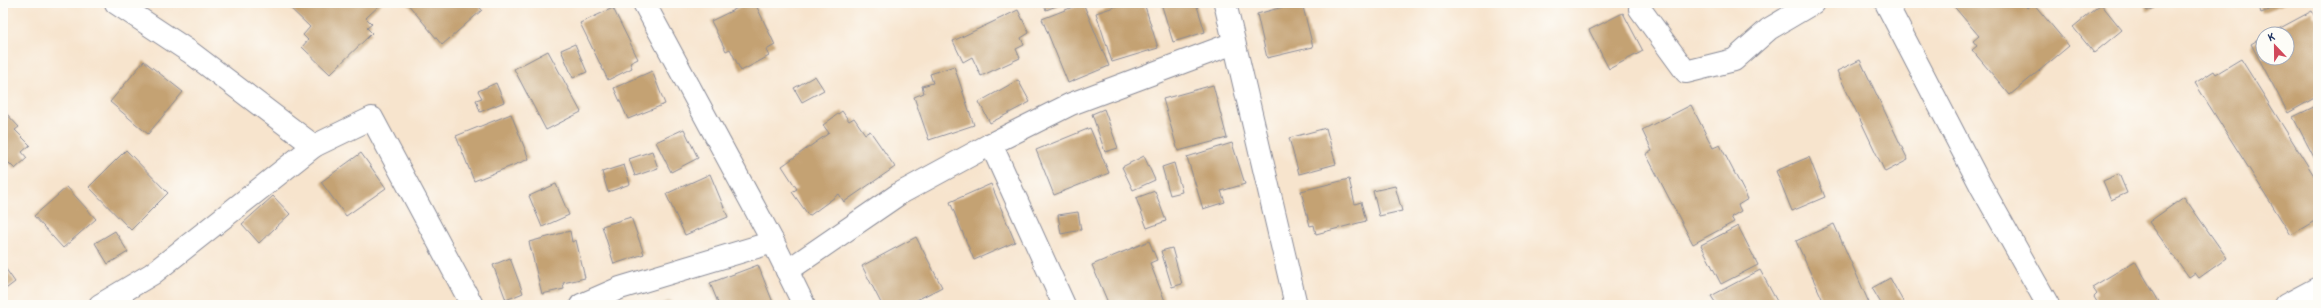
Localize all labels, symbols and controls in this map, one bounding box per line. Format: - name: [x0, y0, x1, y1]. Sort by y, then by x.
- north arrow: [2255, 26, 2295, 66]
- text: K: [2266, 29, 2277, 44]

